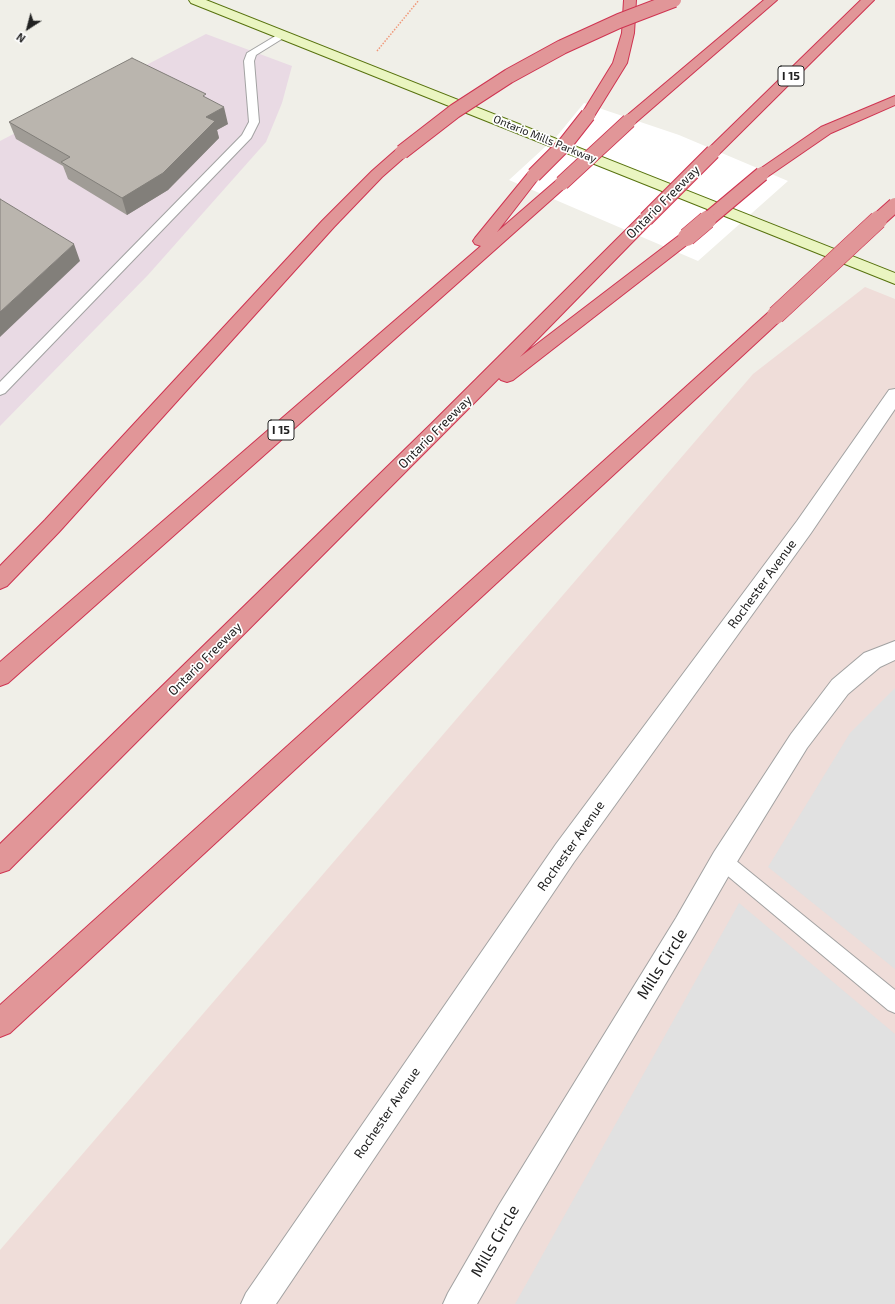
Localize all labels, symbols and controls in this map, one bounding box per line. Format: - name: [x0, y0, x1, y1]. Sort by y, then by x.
- north arrow: [8, 8, 48, 48]
- text: N: [14, 31, 28, 46]
- road number: I 15: [778, 66, 804, 86]
- street label: Ontario Mills Parkway: [491, 112, 599, 166]
- street label: Ontario Freeway: [623, 162, 703, 242]
- street label: Ontario Freeway: [395, 392, 475, 472]
- road number: I 15: [268, 420, 294, 440]
- street label: Rochester Avenue: [724, 536, 800, 632]
- street label: Ontario Freeway: [165, 619, 245, 699]
- street label: Rochester Avenue: [534, 798, 608, 894]
- street label: Mills Circle: [633, 925, 691, 1003]
- street label: Rochester Avenue: [351, 1065, 423, 1161]
- street label: Mills Circle: [467, 1202, 523, 1280]

